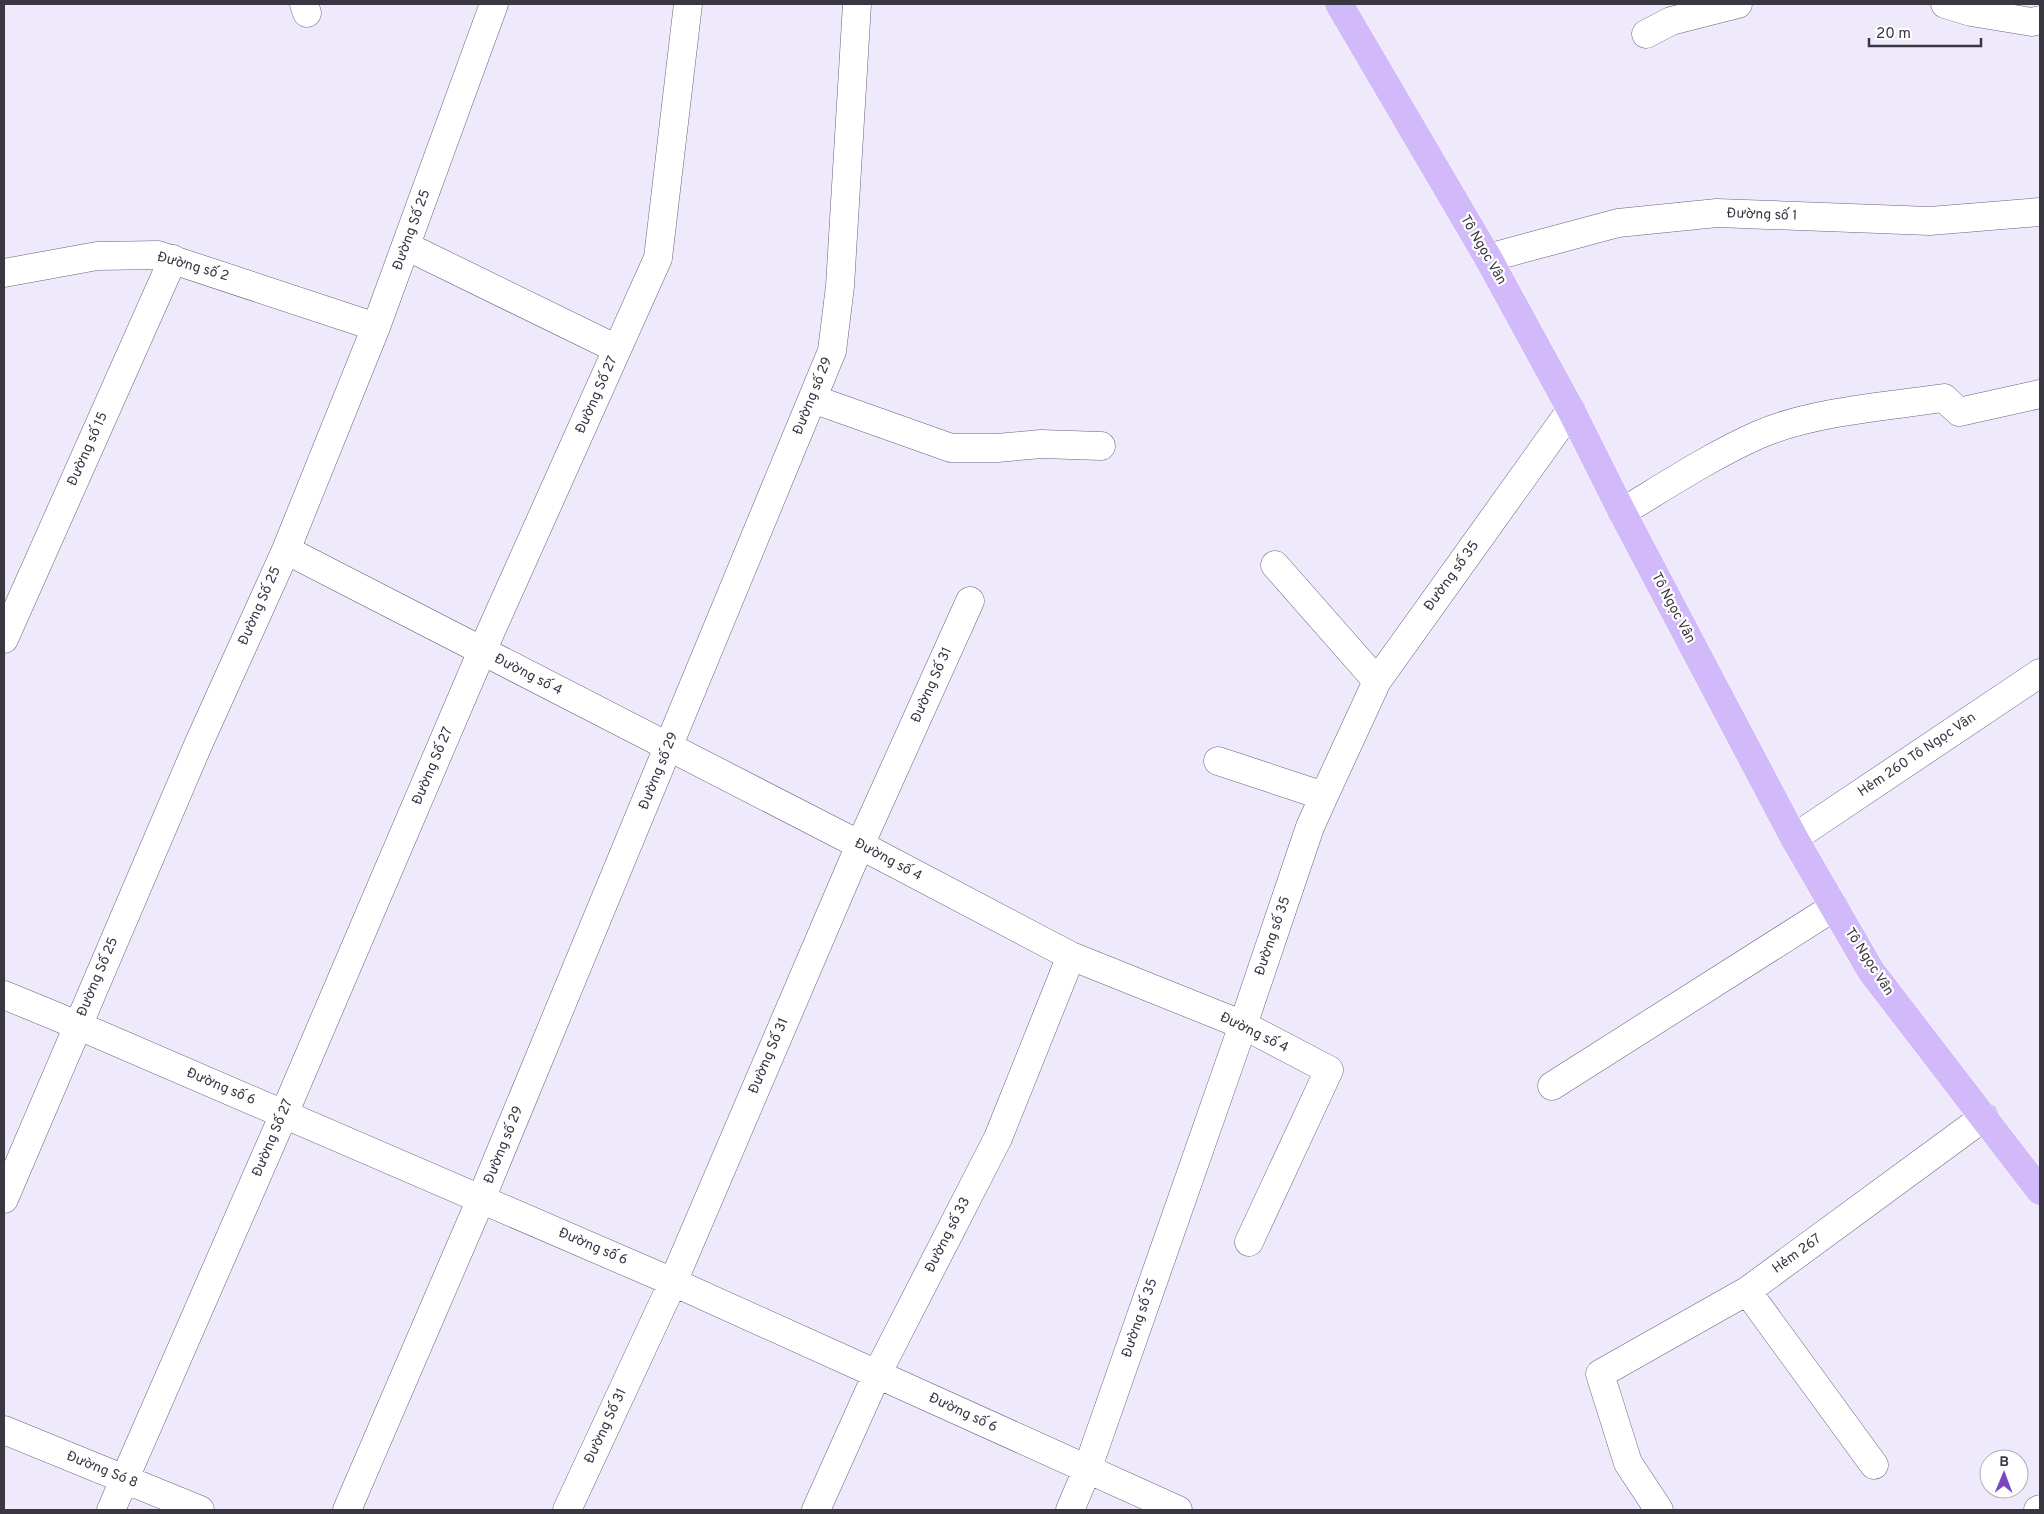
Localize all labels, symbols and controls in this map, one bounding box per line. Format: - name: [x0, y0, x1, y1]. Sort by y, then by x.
- scale bar: [1869, 15, 1982, 47]
- text: 20 m: [1876, 25, 1911, 44]
- street label: Đường Số 25: [390, 187, 434, 273]
- street label: Đường số 1: [1726, 205, 1798, 225]
- street label: Tô Ngọc Vân: [1456, 212, 1510, 288]
- street label: Đường số 2: [155, 249, 231, 285]
- street label: Đường Số 27: [572, 354, 622, 436]
- street label: Đường số 29: [790, 355, 836, 437]
- street label: Đường số 15: [64, 409, 112, 489]
- street label: Đường số 35: [1421, 538, 1483, 614]
- street label: Đường Số 25: [235, 564, 285, 648]
- street label: Tô Ngọc Vân: [1647, 570, 1699, 646]
- street label: Đường Số 31: [908, 645, 956, 725]
- street label: Đường số 4: [491, 651, 565, 699]
- street label: Hẻm 260 Tô Ngọc Vân: [1855, 709, 1979, 801]
- street label: Đường Số 27: [409, 724, 457, 808]
- street label: Đường số 29: [636, 730, 682, 812]
- street label: Đường số 4: [851, 835, 925, 885]
- street label: Đường số 35: [1252, 894, 1294, 978]
- street label: Tô Ngọc Vân: [1841, 925, 1897, 999]
- street label: Đường Số 25: [74, 935, 122, 1019]
- street label: Đường số 4: [1217, 1009, 1291, 1057]
- street label: Đường Số 31: [745, 1015, 793, 1097]
- street label: Đường số 6: [184, 1065, 258, 1109]
- street label: Đường Số 27: [249, 1096, 297, 1180]
- street label: Đường số 29: [481, 1104, 527, 1186]
- street label: Đường số 33: [922, 1195, 974, 1275]
- street label: Đường số 6: [556, 1225, 630, 1269]
- street label: Hẻm 267: [1769, 1230, 1825, 1278]
- street label: Đường số 35: [1119, 1276, 1161, 1360]
- street label: Đường Số 31: [581, 1386, 631, 1466]
- street label: Đường số 6: [926, 1390, 1000, 1436]
- street label: Đường Só 8: [64, 1448, 140, 1492]
- north arrow: [1979, 1449, 2029, 1499]
- text: B: [1999, 1454, 2009, 1471]

